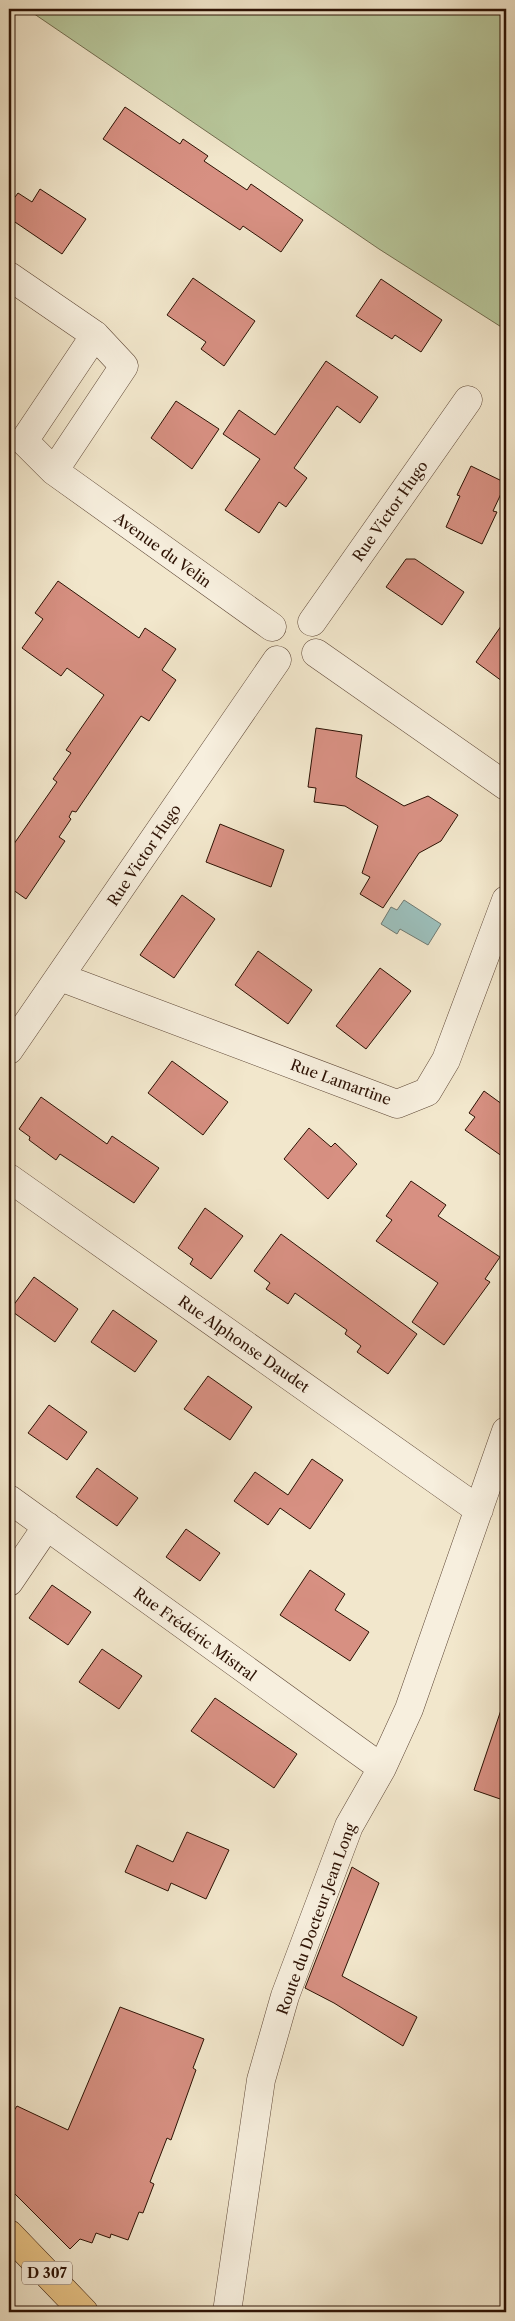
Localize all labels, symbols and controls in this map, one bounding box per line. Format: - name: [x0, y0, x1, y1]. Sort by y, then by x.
- street label: Rue Victor Hugo: [348, 457, 432, 565]
- street label: Avenue du Velin: [110, 508, 216, 592]
- street label: Rue Victor Hugo: [103, 800, 185, 910]
- street label: Rue Lamartine: [288, 1055, 394, 1109]
- street label: Rue Alphonse Daudet: [175, 1292, 314, 1397]
- street label: Rue Frédéric Mistral: [130, 1583, 261, 1685]
- street label: Route du Docteur Jean Long: [272, 1820, 360, 2017]
- road number: D 307: [22, 2262, 72, 2284]

